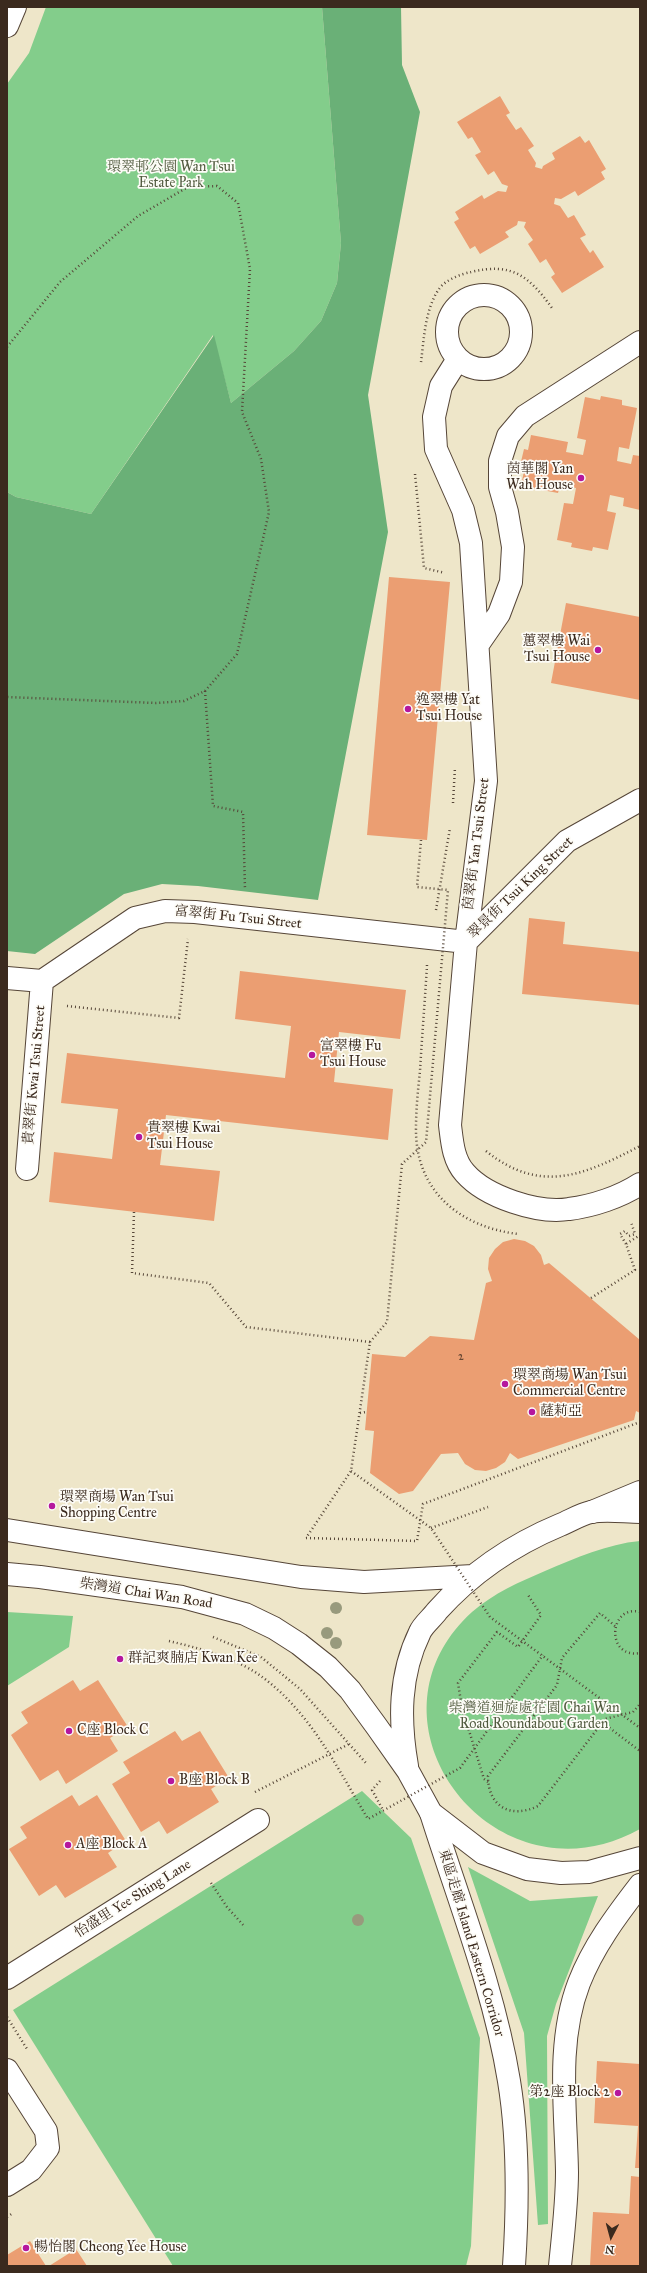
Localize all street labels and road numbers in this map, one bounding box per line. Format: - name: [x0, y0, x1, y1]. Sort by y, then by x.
- street label: 茵翠街 Yan Tsui Street: [461, 777, 493, 911]
- street label: 翠景街 Tsui King Street: [465, 834, 577, 942]
- street label: 富翠街 Fu Tsui Street: [174, 903, 302, 933]
- street label: 貴翠街 Kwai Tsui Street: [21, 1005, 49, 1145]
- street label: 柴灣道 Chai Wan Road: [78, 1575, 214, 1613]
- street label: 東區走廊 Island Eastern Corridor: [434, 1847, 508, 2039]
- street label: 怡盛里 Yee Shing Lane: [72, 1856, 194, 1942]

